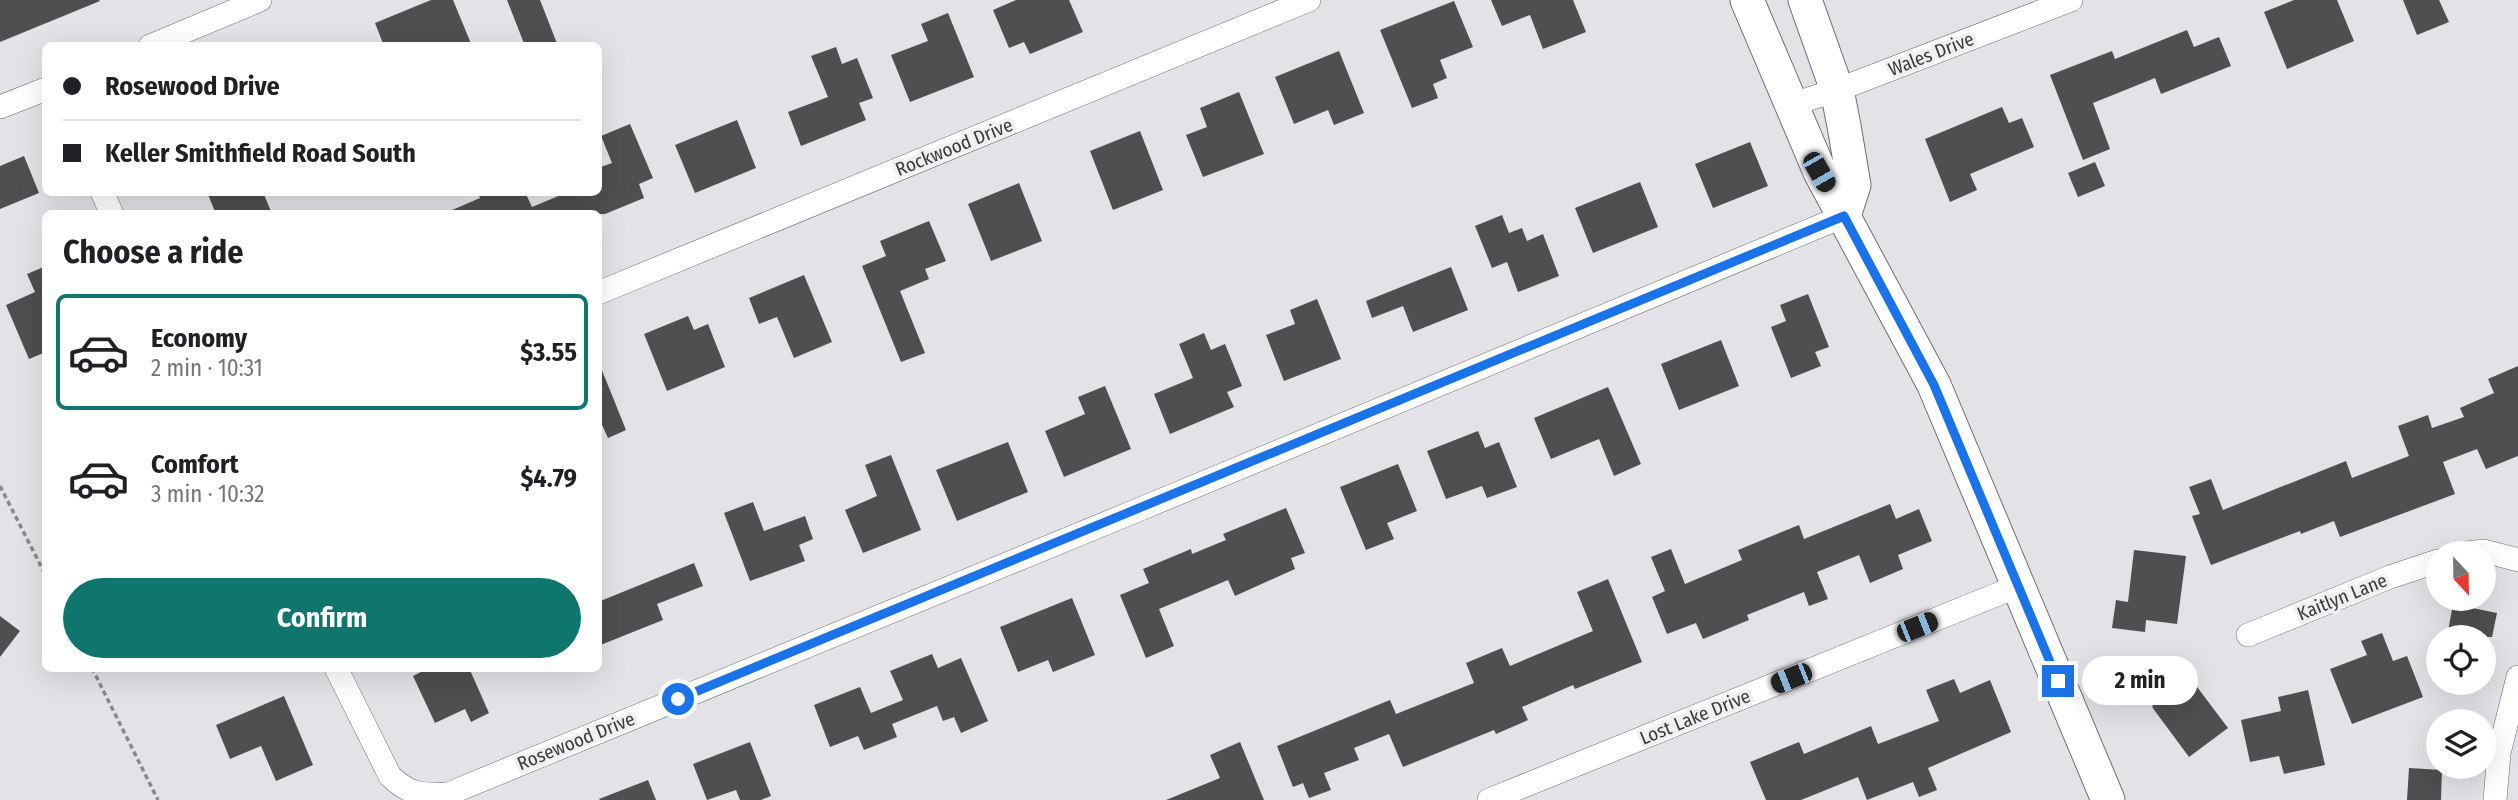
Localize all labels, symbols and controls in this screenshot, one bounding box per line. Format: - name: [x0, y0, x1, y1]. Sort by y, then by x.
- street label: Wales Drive: [1885, 27, 1977, 81]
- text: Rosewood Drive: [105, 71, 280, 102]
- street label: Rockwood Drive: [892, 113, 1016, 181]
- text: Keller Smithfield Road South: [105, 138, 416, 169]
- car: [1800, 149, 1839, 195]
- text: Choose a ride: [63, 233, 244, 271]
- icon: car: [67, 321, 130, 384]
- text: Economy: [151, 323, 247, 354]
- text: $3.55: [520, 337, 577, 368]
- text: 2 min · 10:31: [151, 354, 263, 382]
- icon: car: [67, 447, 130, 510]
- text: Comfort: [151, 449, 239, 480]
- text: $4.79: [520, 463, 577, 494]
- text: 3 min · 10:32: [151, 480, 264, 508]
- north arrow: [2426, 541, 2496, 611]
- map controls: [2426, 541, 2496, 779]
- street label: Kaitlyn Lane: [2294, 569, 2390, 625]
- button: Confirm: [63, 578, 581, 658]
- car: [1894, 609, 1941, 645]
- button: locate: [2426, 625, 2496, 695]
- callout: 2 min: [2082, 656, 2198, 706]
- car: [1768, 660, 1815, 696]
- route end: [2042, 665, 2074, 697]
- text: 2 min: [2115, 666, 2166, 694]
- route start: [662, 683, 694, 715]
- street label: Lost Lake Drive: [1636, 684, 1754, 750]
- street label: Rosewood Drive: [514, 707, 638, 775]
- button: layers: [2426, 709, 2496, 779]

